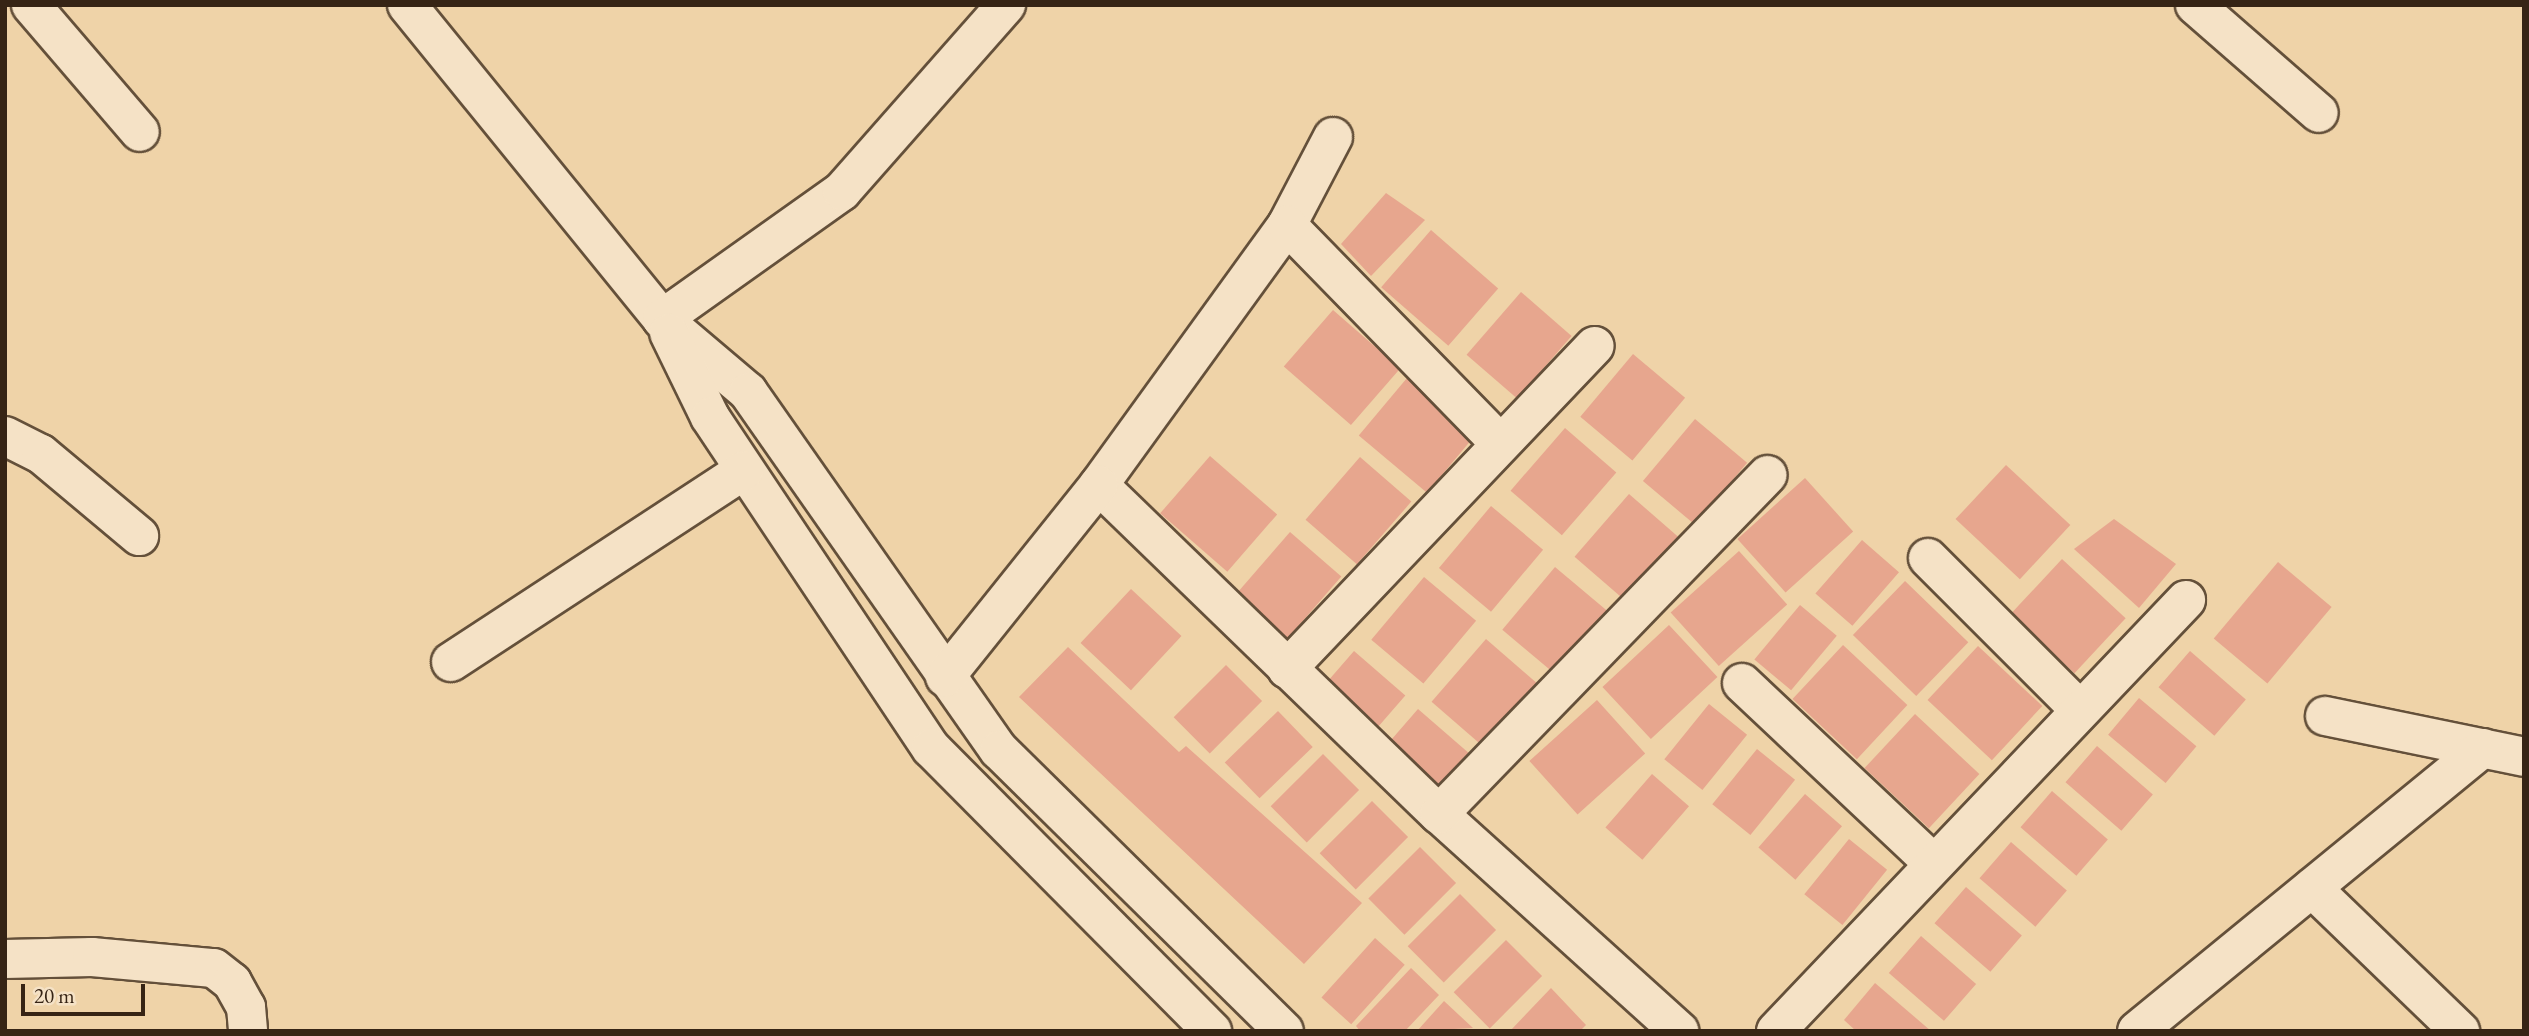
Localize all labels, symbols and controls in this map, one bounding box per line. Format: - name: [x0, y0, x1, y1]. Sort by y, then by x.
- scale bar: [24, 970, 149, 1014]
- text: 20 m: [34, 982, 75, 1009]

